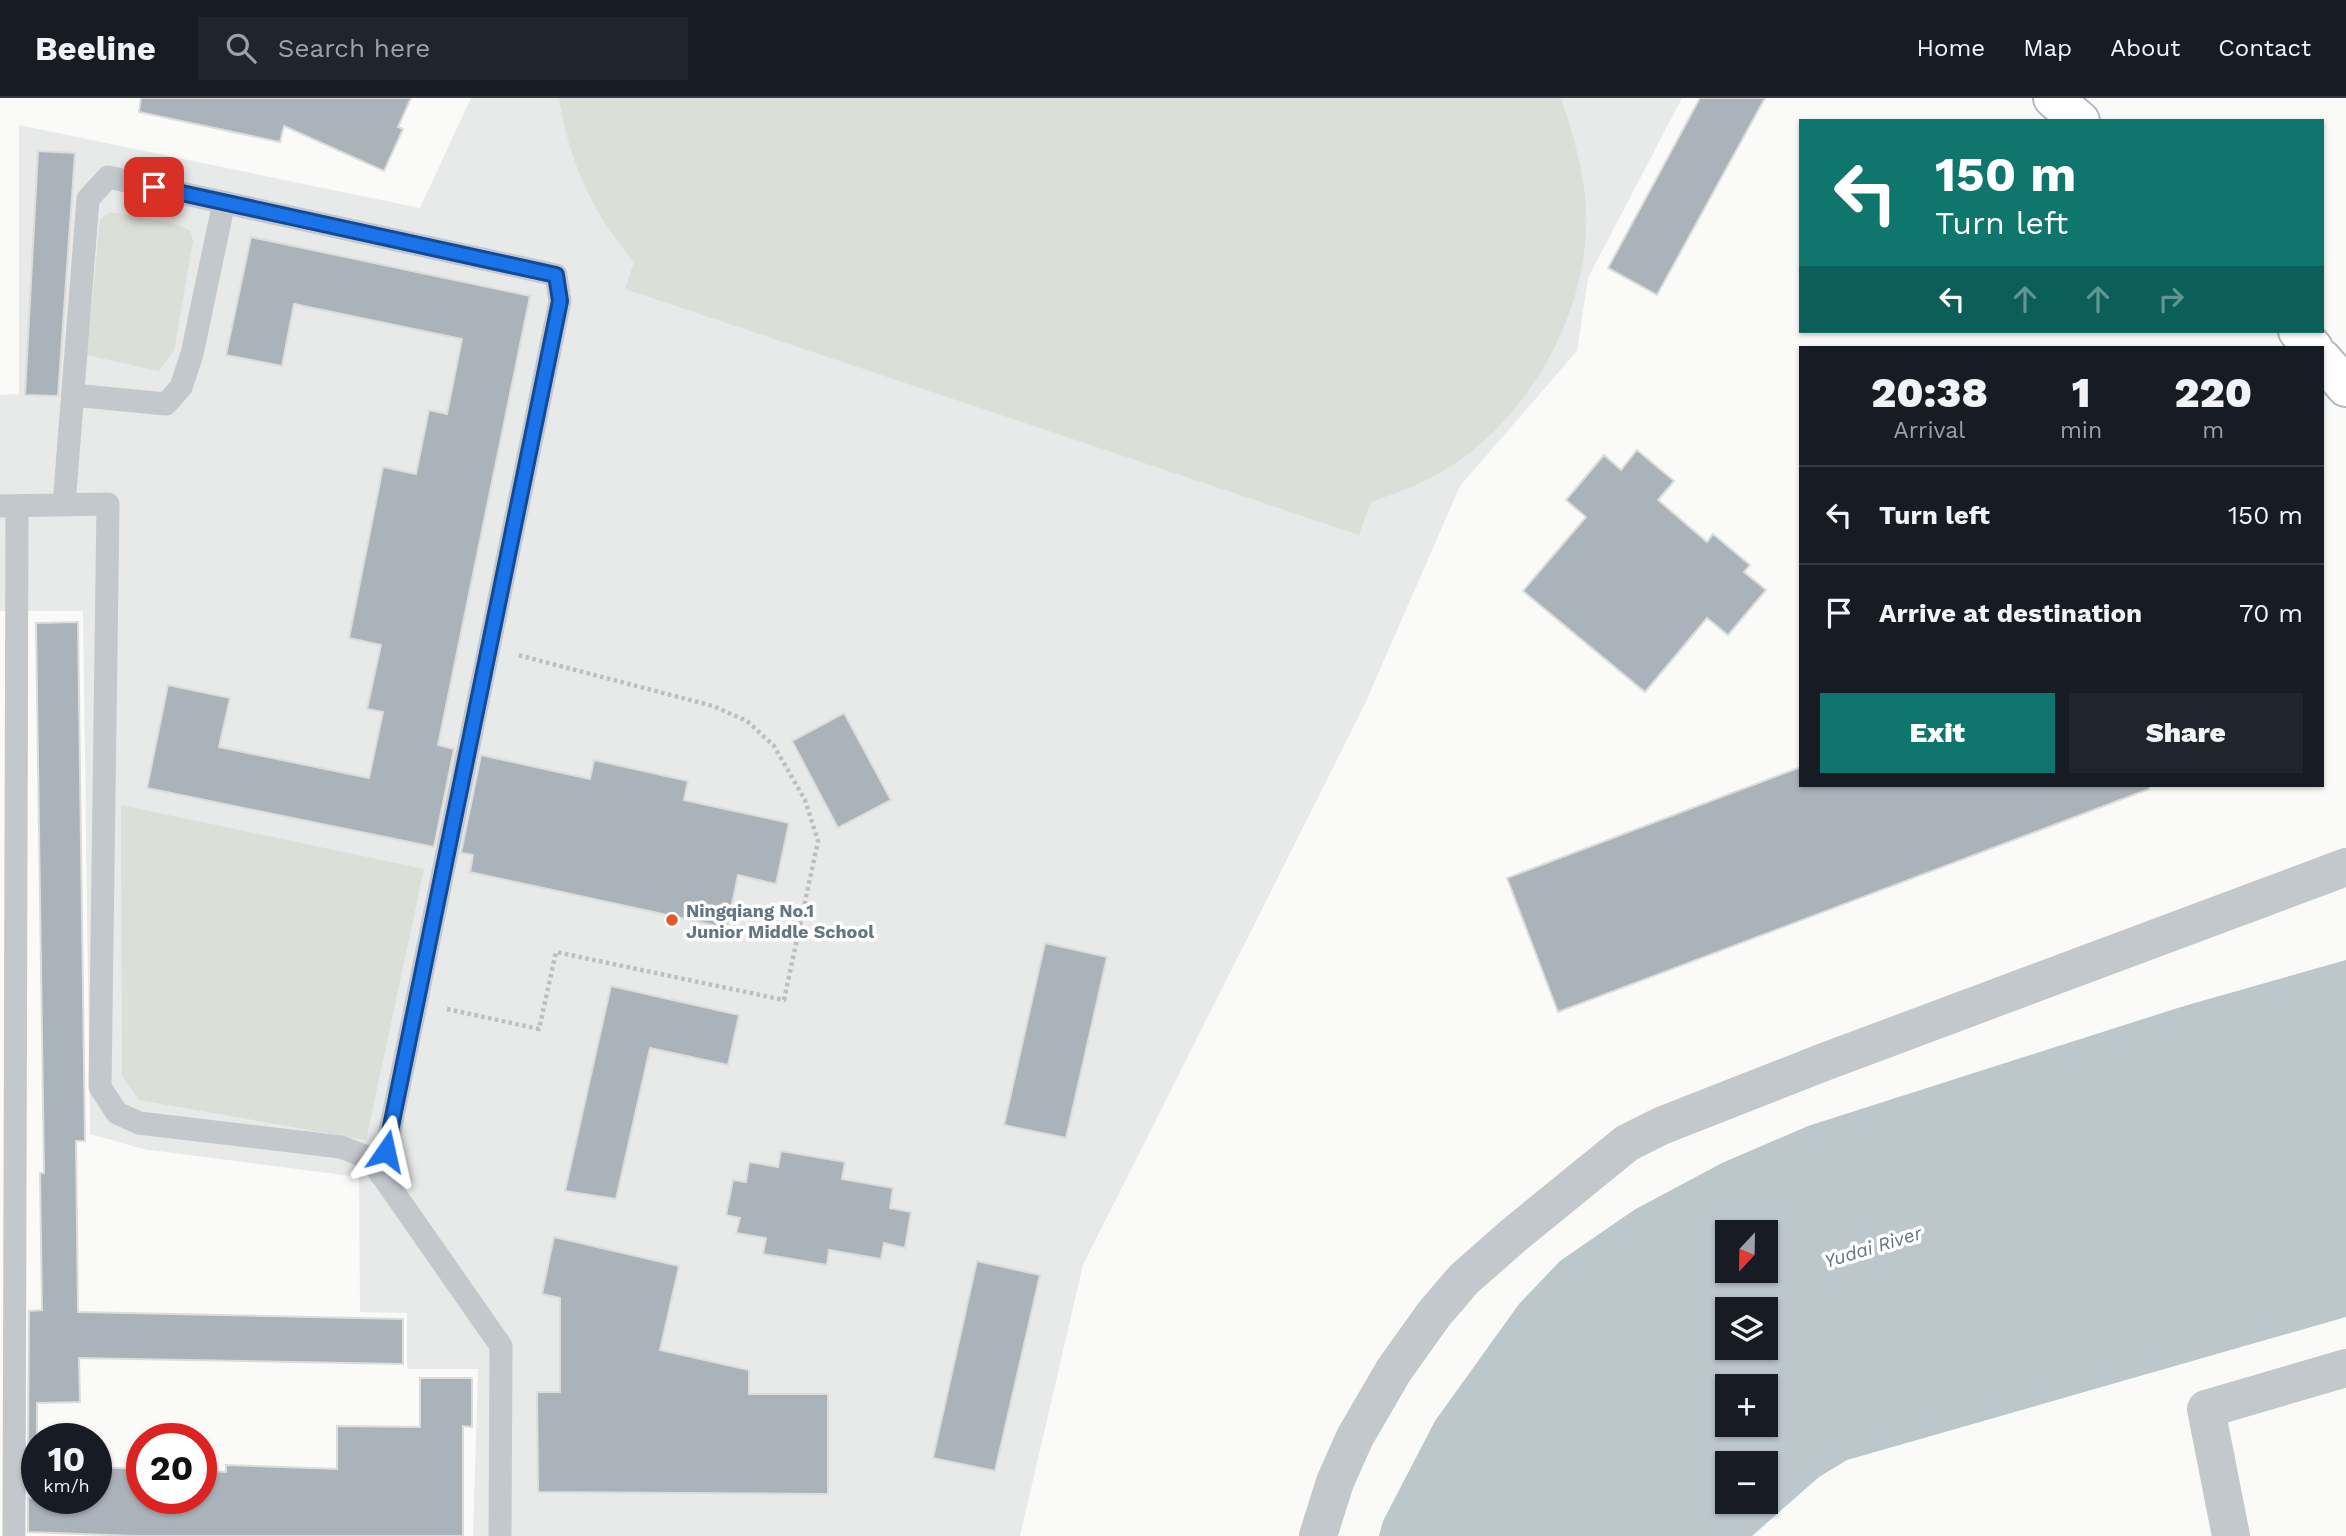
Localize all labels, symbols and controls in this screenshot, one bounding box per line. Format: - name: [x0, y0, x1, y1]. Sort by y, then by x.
- search box: [198, 17, 688, 80]
- text: Beeline: [35, 29, 156, 68]
- icon: search: [222, 29, 260, 67]
- text: Search here: [278, 33, 430, 63]
- text: Home: [1917, 34, 1985, 62]
- text: Map: [2023, 34, 2072, 62]
- text: About: [2110, 34, 2180, 62]
- text: Contact: [2218, 34, 2311, 62]
- text: 150 m: [1935, 145, 2076, 203]
- icon: left: [1820, 147, 1911, 238]
- pin: [124, 157, 184, 217]
- icon: arrive: [135, 168, 173, 206]
- text: Turn left: [1935, 204, 2068, 242]
- icon: left: [1933, 280, 1971, 318]
- icon: ahead: [2006, 280, 2044, 318]
- icon: ahead: [2079, 280, 2117, 318]
- icon: right: [2152, 280, 2190, 318]
- text: 20:38: [1871, 368, 1988, 417]
- text: 1: [2072, 368, 2090, 417]
- text: 220: [2174, 368, 2252, 417]
- text: Arrival: [1894, 417, 1965, 444]
- text: min: [2060, 417, 2102, 444]
- text: m: [2202, 417, 2224, 444]
- icon: left: [1820, 496, 1858, 534]
- text: Turn left: [1879, 500, 1990, 530]
- text: 150 m: [2228, 500, 2303, 530]
- icon: arrive: [1820, 594, 1858, 632]
- text: Arrive at destination: [1879, 598, 2142, 628]
- text: 70 m: [2239, 598, 2303, 628]
- button: Exit: [1820, 693, 2055, 773]
- button: Share: [2069, 693, 2303, 773]
- place label: Ningqiang No.1 Junior Middle School: [686, 900, 874, 942]
- marker: Ningqiang No.1 Junior Middle School: [664, 912, 680, 928]
- position arrow: [349, 1114, 423, 1188]
- north arrow: [1715, 1220, 1778, 1283]
- map controls: [1715, 1220, 1778, 1514]
- water label: Yudai River: [1822, 1221, 1925, 1273]
- button: layers: [1715, 1297, 1778, 1360]
- button: +: [1715, 1374, 1778, 1437]
- speed limit sign: 20: [126, 1423, 217, 1514]
- text: 10: [48, 1438, 85, 1480]
- button: −: [1715, 1451, 1778, 1514]
- text: km/h: [43, 1475, 90, 1496]

